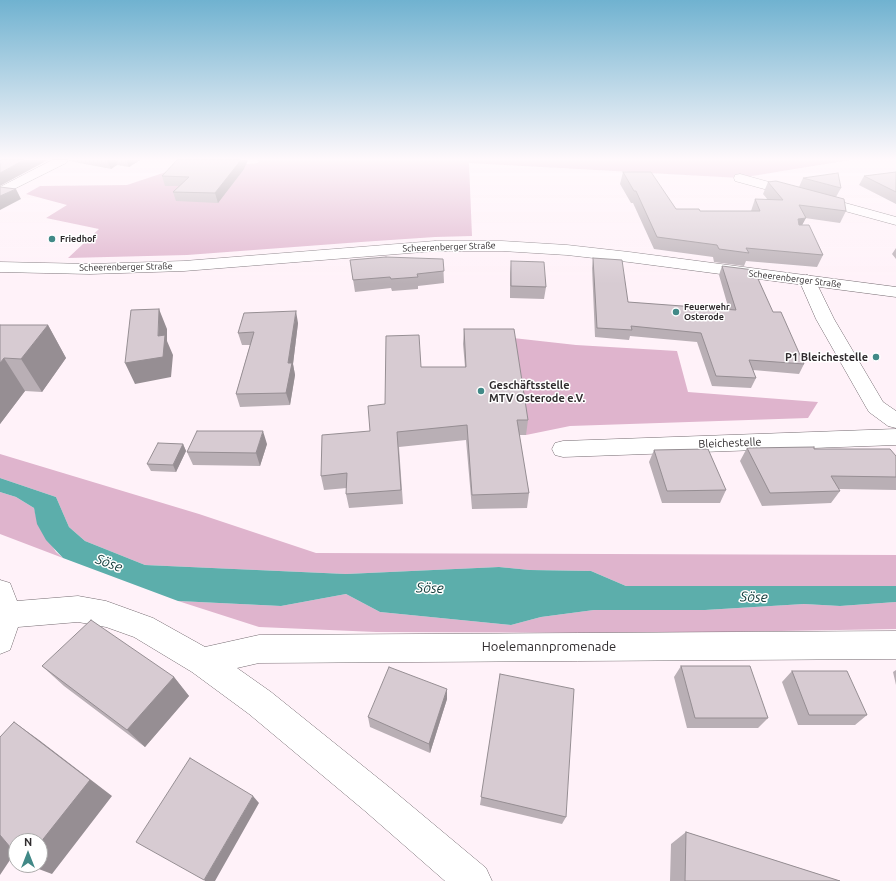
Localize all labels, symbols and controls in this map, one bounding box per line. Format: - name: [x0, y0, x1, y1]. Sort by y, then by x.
- marker: Friedhof: [47, 234, 57, 244]
- place label: Friedhof: [60, 234, 96, 244]
- street label: Scheerenberger Straße: [402, 240, 496, 254]
- street label: Scheerenberger Straße: [79, 261, 173, 273]
- street label: Scheerenberger Straße: [748, 268, 842, 290]
- place label: Feuerwehr Osterode: [684, 302, 730, 323]
- marker: Feuerwehr Osterode: [671, 307, 681, 317]
- place label: P1 Bleichestelle: [785, 350, 868, 364]
- marker: P1 Bleichestelle: [871, 352, 881, 362]
- place label: Geschäftsstelle MTV Osterode e.V.: [489, 378, 585, 404]
- marker: Geschäftsstelle MTV Osterode e.V.: [476, 386, 486, 396]
- street label: Bleichestelle: [698, 435, 762, 451]
- water label: Söse: [93, 550, 125, 576]
- water label: Söse: [416, 579, 444, 597]
- water label: Söse: [740, 588, 768, 606]
- street label: Hoelemannpromenade: [482, 639, 616, 655]
- north arrow: [8, 833, 48, 873]
- text: N: [24, 836, 32, 848]

